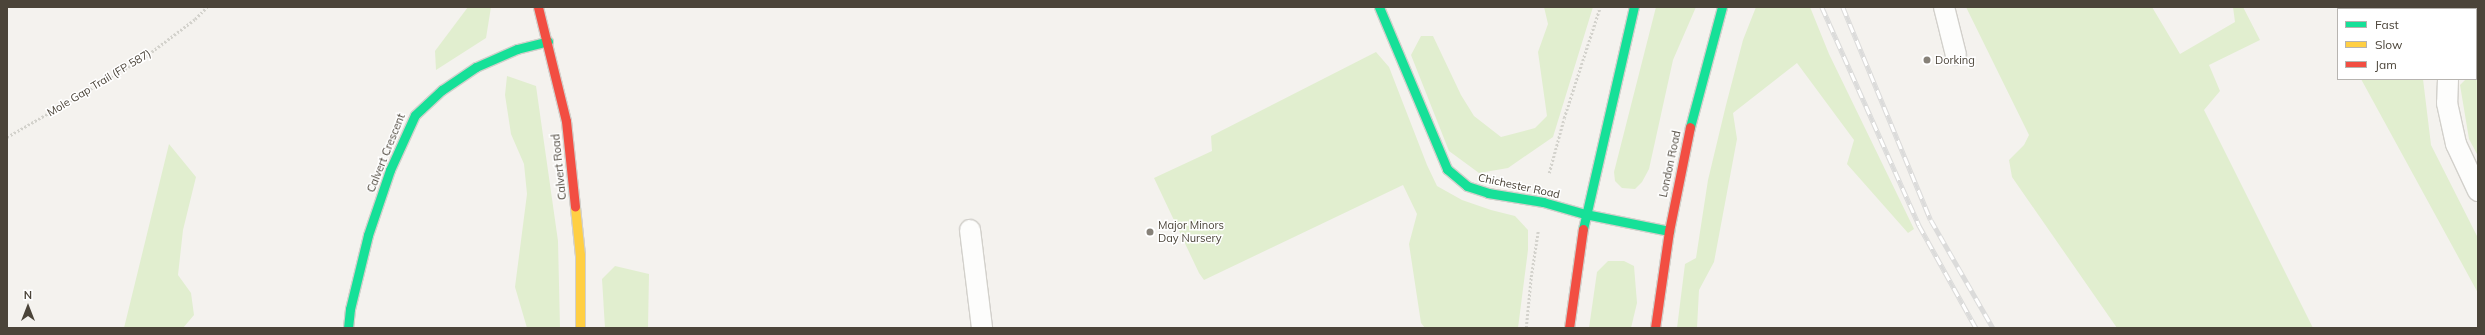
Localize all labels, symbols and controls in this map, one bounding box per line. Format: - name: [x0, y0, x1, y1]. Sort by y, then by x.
- legend: [2337, 8, 2477, 80]
- text: Fast: [2375, 17, 2399, 32]
- text: Slow: [2375, 37, 2403, 52]
- street label: Mole Gap Trail (FP 587): [45, 47, 153, 119]
- place label: Dorking: [1935, 53, 1975, 67]
- marker: Dorking: [1922, 55, 1932, 65]
- text: Jam: [2375, 57, 2397, 72]
- street label: Calvert Crescent: [364, 112, 408, 194]
- street label: London Road: [1656, 129, 1684, 199]
- street label: Calvert Road: [549, 133, 569, 201]
- street label: Chichester Road: [1477, 171, 1561, 201]
- place label: Major Minors Day Nursery: [1158, 219, 1224, 245]
- marker: Major Minors Day Nursery: [1145, 227, 1155, 237]
- north arrow: [8, 287, 48, 327]
- text: N: [24, 288, 32, 302]

